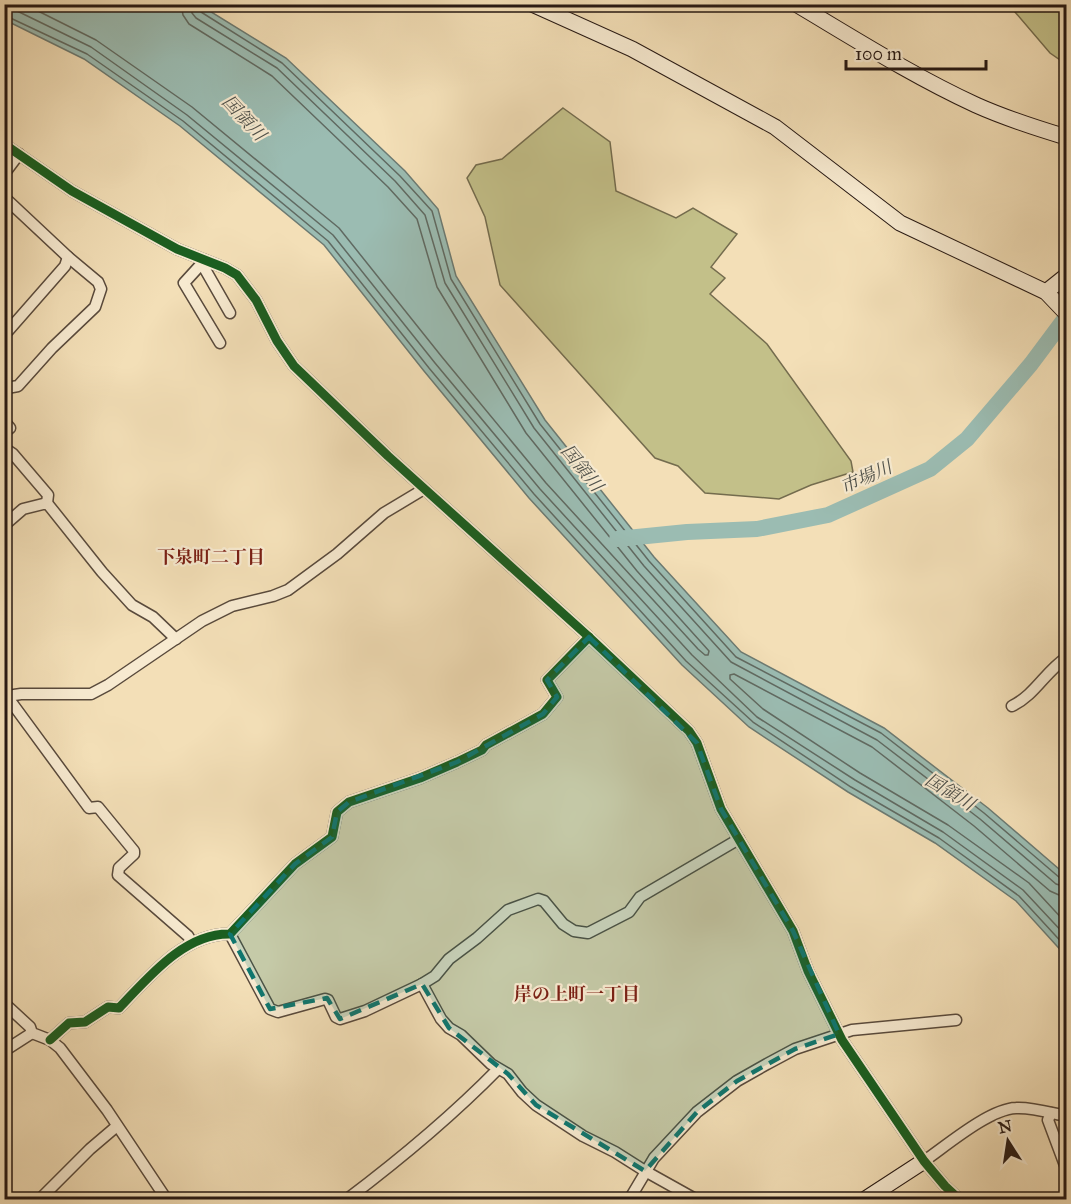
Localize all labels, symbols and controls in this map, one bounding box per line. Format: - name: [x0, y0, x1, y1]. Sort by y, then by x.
- scale bar: [846, 33, 986, 71]
- text: 100 m: [855, 43, 902, 65]
- water label: 国領川: [218, 91, 272, 147]
- water label: 国領川: [556, 440, 609, 497]
- water label: 市場川: [837, 455, 897, 498]
- district label: 下泉町二丁目: [157, 546, 265, 568]
- water label: 国領川: [921, 769, 981, 816]
- district label: 岸の上町一丁目: [514, 983, 640, 1005]
- north arrow: [978, 1111, 1038, 1171]
- text: N: [996, 1116, 1014, 1138]

